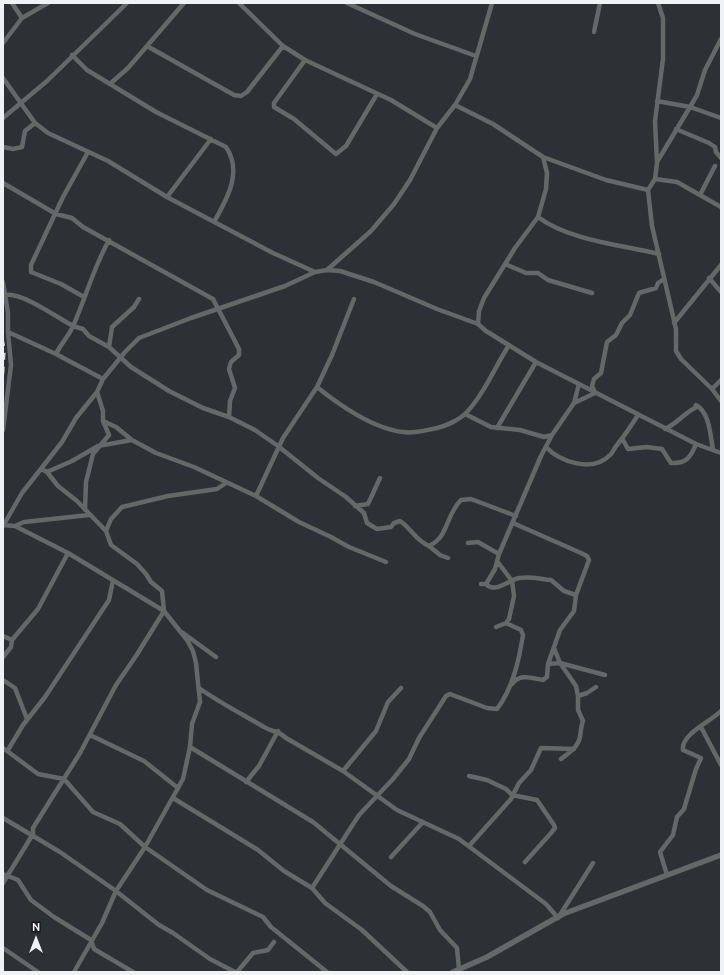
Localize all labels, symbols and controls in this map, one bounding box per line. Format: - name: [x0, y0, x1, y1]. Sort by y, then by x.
- north arrow: [16, 919, 56, 959]
- text: N: [32, 921, 40, 933]

